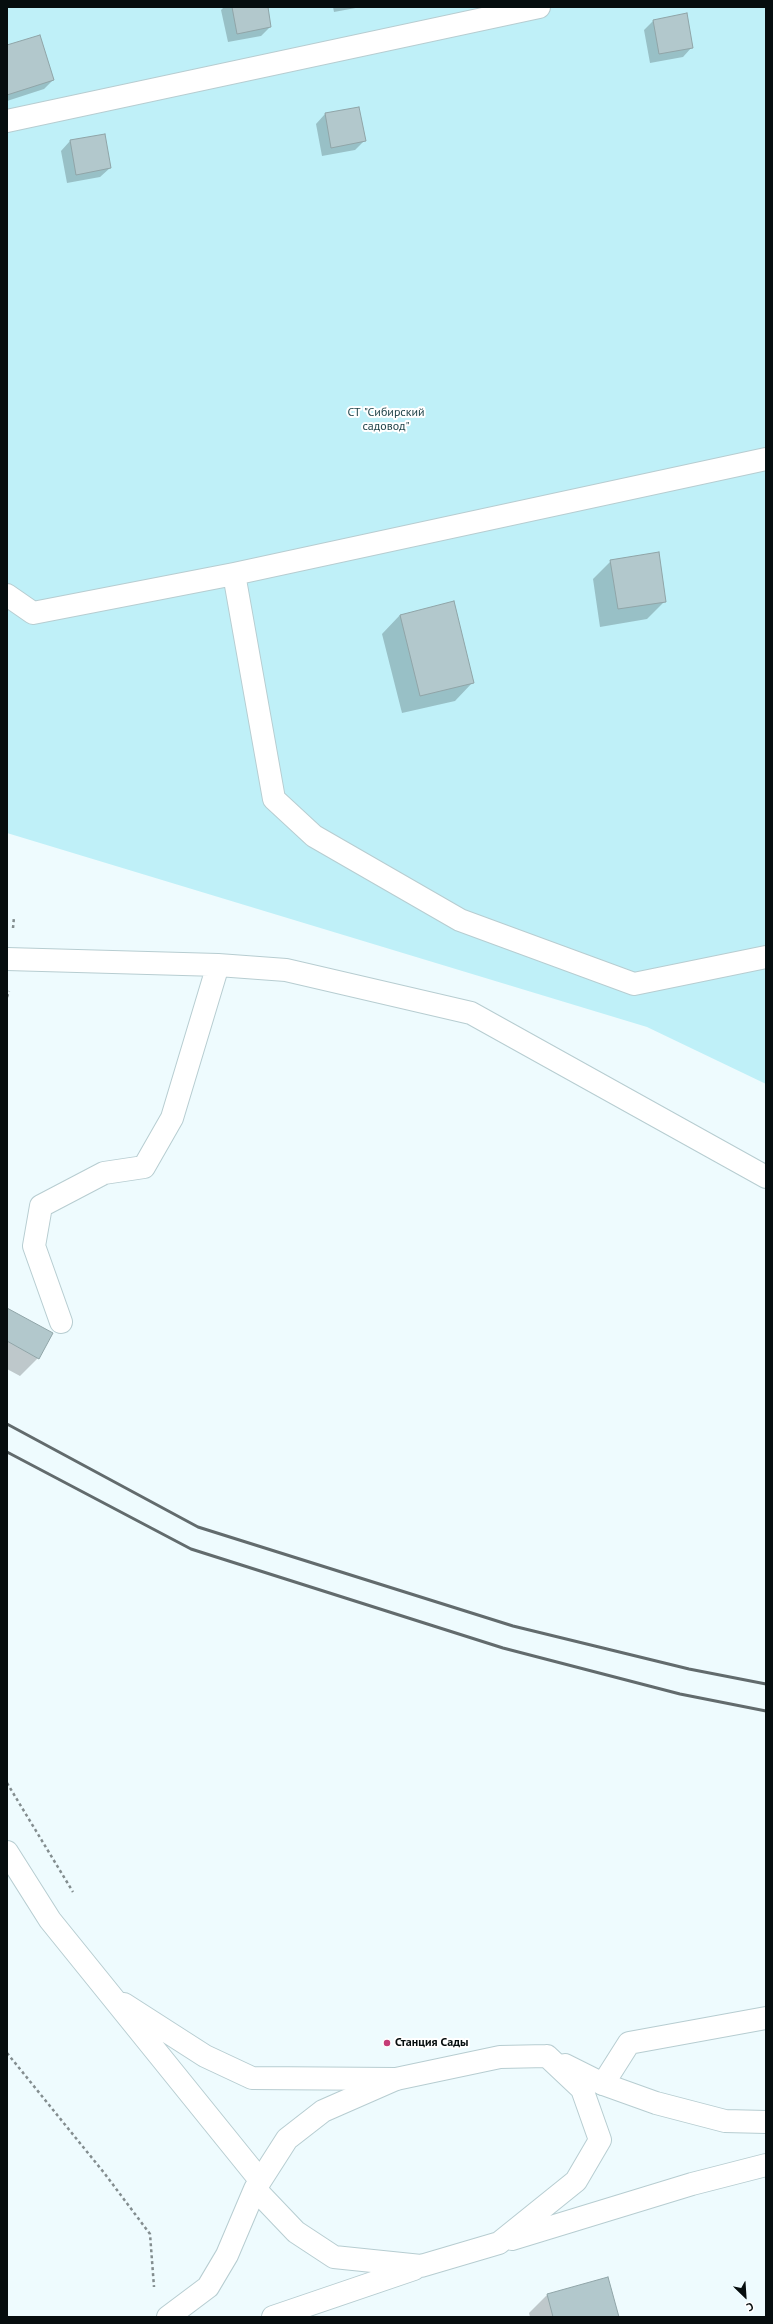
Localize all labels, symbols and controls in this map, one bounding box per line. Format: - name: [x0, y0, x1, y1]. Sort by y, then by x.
- park label: СТ "Сибирский садовод": [347, 406, 425, 434]
- place label: Станция Сады: [395, 2036, 468, 2050]
- marker: Станция Сады: [382, 2038, 392, 2048]
- north arrow: [725, 2276, 765, 2316]
- text: С: [744, 2299, 756, 2315]

